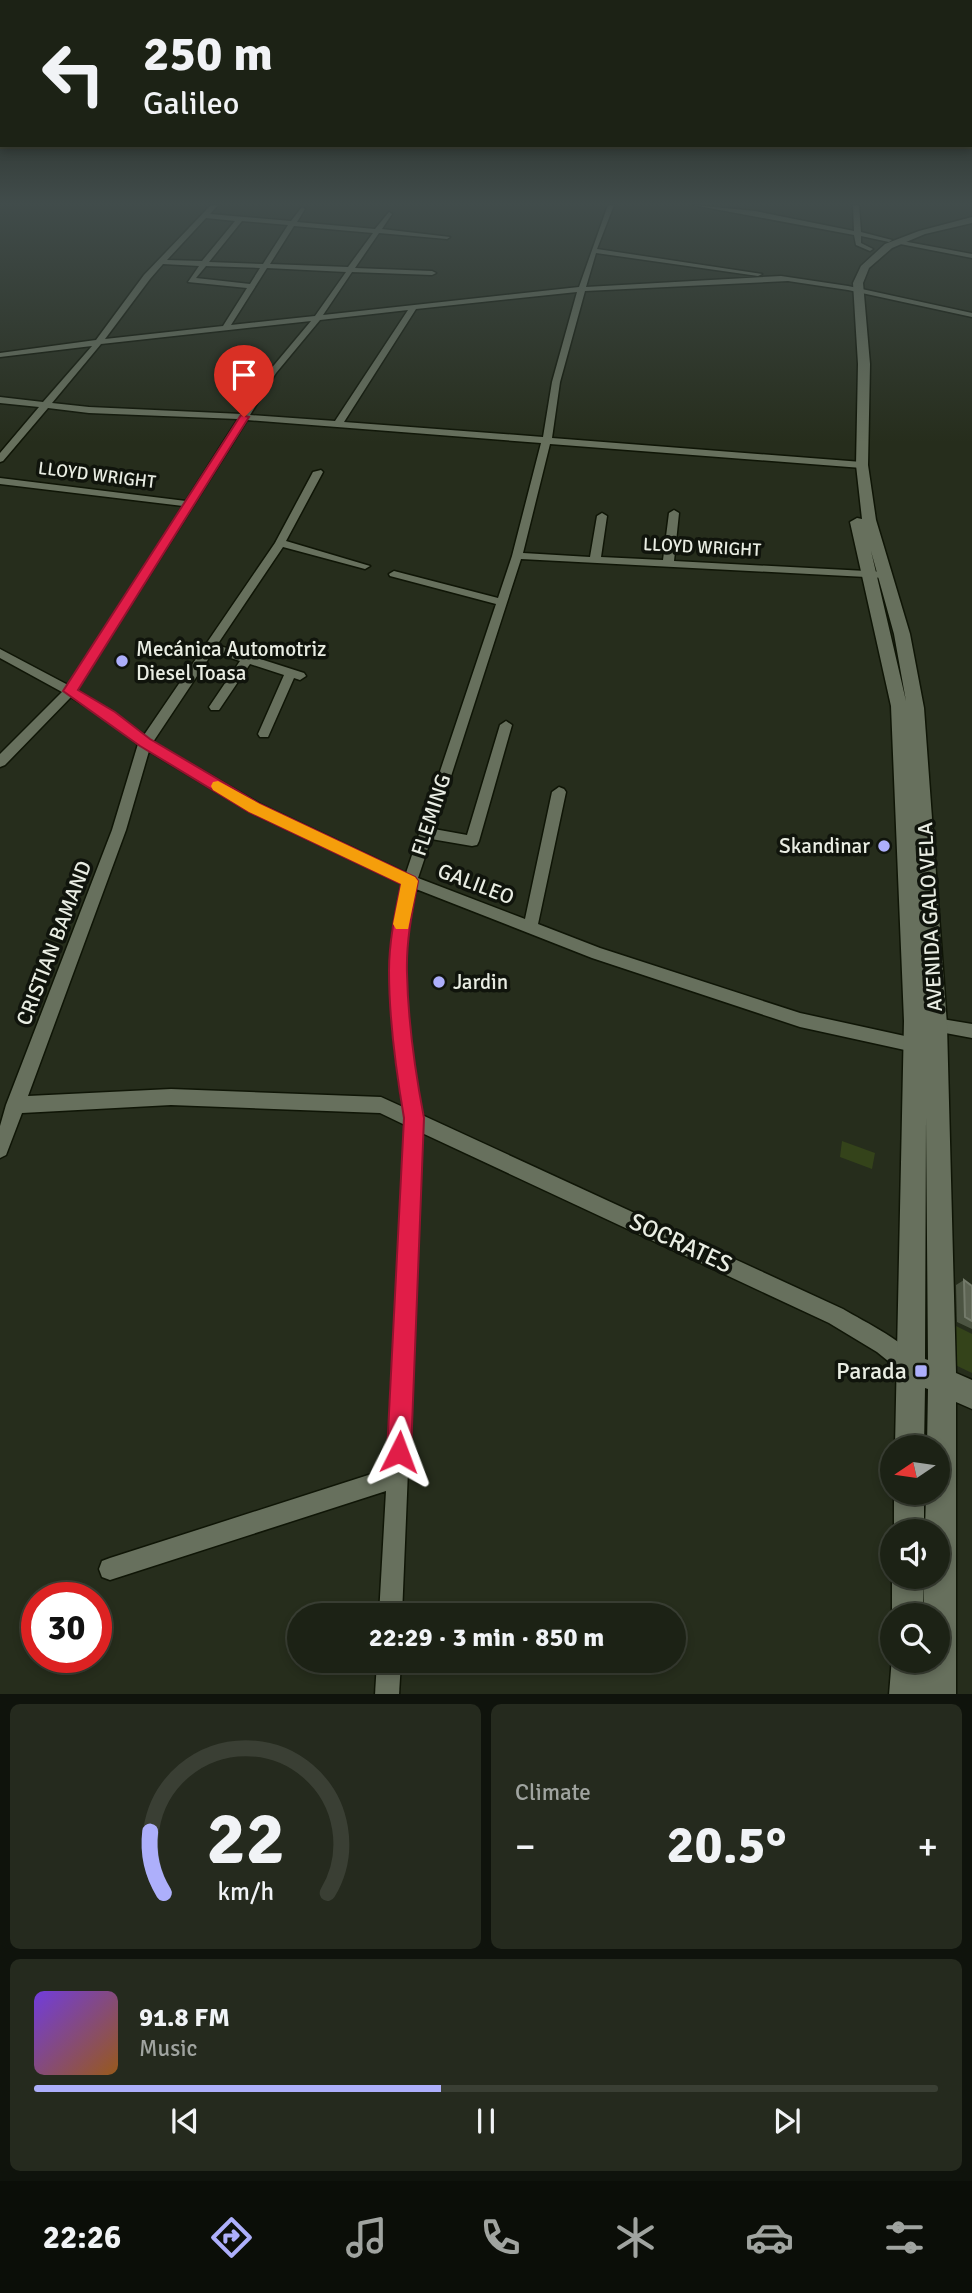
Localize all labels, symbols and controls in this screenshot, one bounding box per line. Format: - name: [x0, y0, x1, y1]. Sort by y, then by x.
- text: 250 m: [143, 24, 273, 84]
- icon: left: [28, 28, 119, 119]
- text: Galileo: [143, 84, 239, 123]
- pin: [214, 345, 274, 417]
- icon: arrive: [225, 356, 263, 394]
- street label: LLOYD WRIGHT: [37, 457, 157, 493]
- street label: LLOYD WRIGHT: [642, 533, 762, 561]
- place label: Mecánica Automotriz Diesel Toasa: [136, 636, 327, 686]
- marker: Mecánica Automotriz Diesel Toasa: [114, 653, 130, 669]
- street label: FLEMING: [406, 771, 456, 859]
- street label: AVENIDA GALO VELA: [912, 821, 948, 1012]
- place label: Skandinar: [779, 833, 870, 859]
- marker: Skandinar: [876, 838, 892, 854]
- street label: CRISTIAN BAMAND: [11, 857, 97, 1029]
- street label: GALILEO: [434, 858, 518, 910]
- place label: Jardin: [453, 969, 508, 995]
- marker: Jardin: [431, 974, 447, 990]
- street label: SOCRATES: [625, 1206, 737, 1280]
- place label: Parada: [836, 1356, 907, 1386]
- marker: Parada: [913, 1363, 929, 1379]
- position arrow: [362, 1415, 436, 1489]
- north arrow: [880, 1435, 950, 1505]
- map controls: [880, 1435, 950, 1673]
- button: sound: [880, 1519, 950, 1589]
- speed limit sign: 30: [21, 1582, 112, 1673]
- button: search: [880, 1603, 950, 1673]
- text: 22:29 · 3 min · 850 m: [369, 1622, 604, 1654]
- text: Climate: [515, 1778, 591, 1807]
- text: 22: [206, 1795, 285, 1884]
- text: 20.5°: [667, 1813, 786, 1877]
- text: −: [515, 1823, 536, 1870]
- text: +: [917, 1823, 938, 1870]
- text: km/h: [217, 1875, 274, 1906]
- text: 91.8 FM: [139, 2002, 230, 2034]
- text: Music: [139, 2034, 197, 2063]
- icon: previous: [166, 2102, 204, 2140]
- icon: pause: [467, 2102, 505, 2140]
- icon: next: [768, 2102, 806, 2140]
- icon: directions: [207, 2213, 256, 2262]
- icon: music: [342, 2213, 391, 2262]
- icon: phone: [476, 2213, 525, 2262]
- icon: climate: [611, 2213, 660, 2262]
- icon: car: [745, 2213, 794, 2262]
- icon: filters: [880, 2213, 929, 2262]
- text: 22:26: [43, 2218, 121, 2257]

